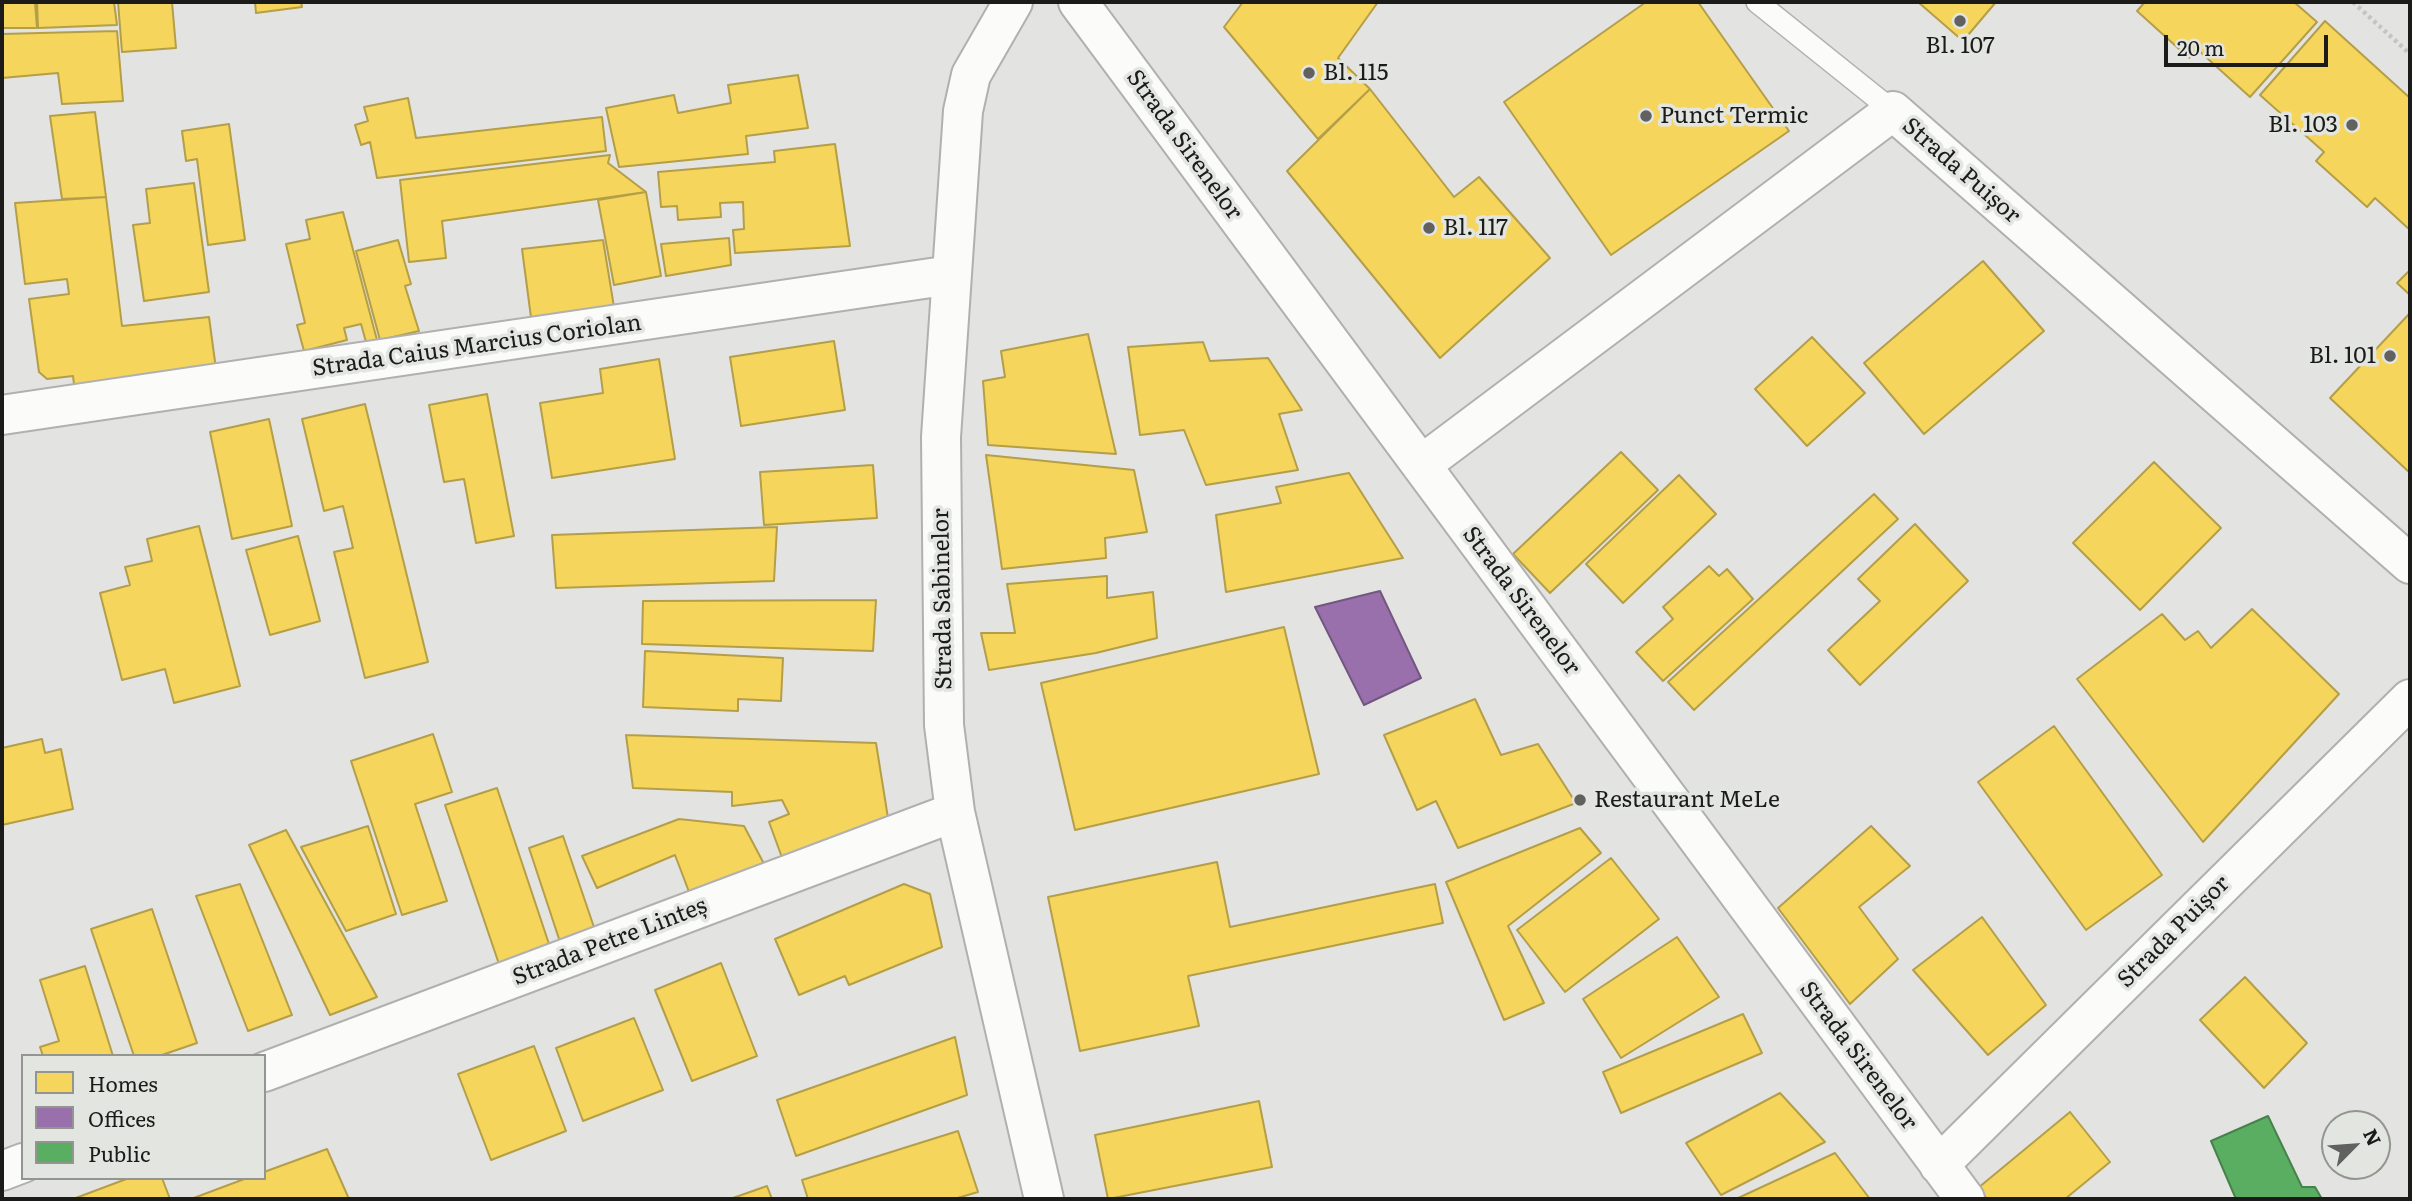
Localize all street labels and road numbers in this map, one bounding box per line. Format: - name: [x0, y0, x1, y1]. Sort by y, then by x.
- street label: Strada Sirenelor: [1120, 65, 1248, 225]
- street label: Strada Puișor: [1896, 112, 2026, 230]
- street label: Strada Caius Marcius Coriolan: [311, 309, 643, 383]
- street label: Strada Sabinelor: [928, 508, 958, 690]
- street label: Strada Sirenelor: [1456, 521, 1586, 681]
- street label: Strada Puișor: [2112, 870, 2236, 994]
- street label: Strada Petre Linteș: [509, 892, 711, 992]
- street label: Strada Sirenelor: [1793, 976, 1923, 1136]

